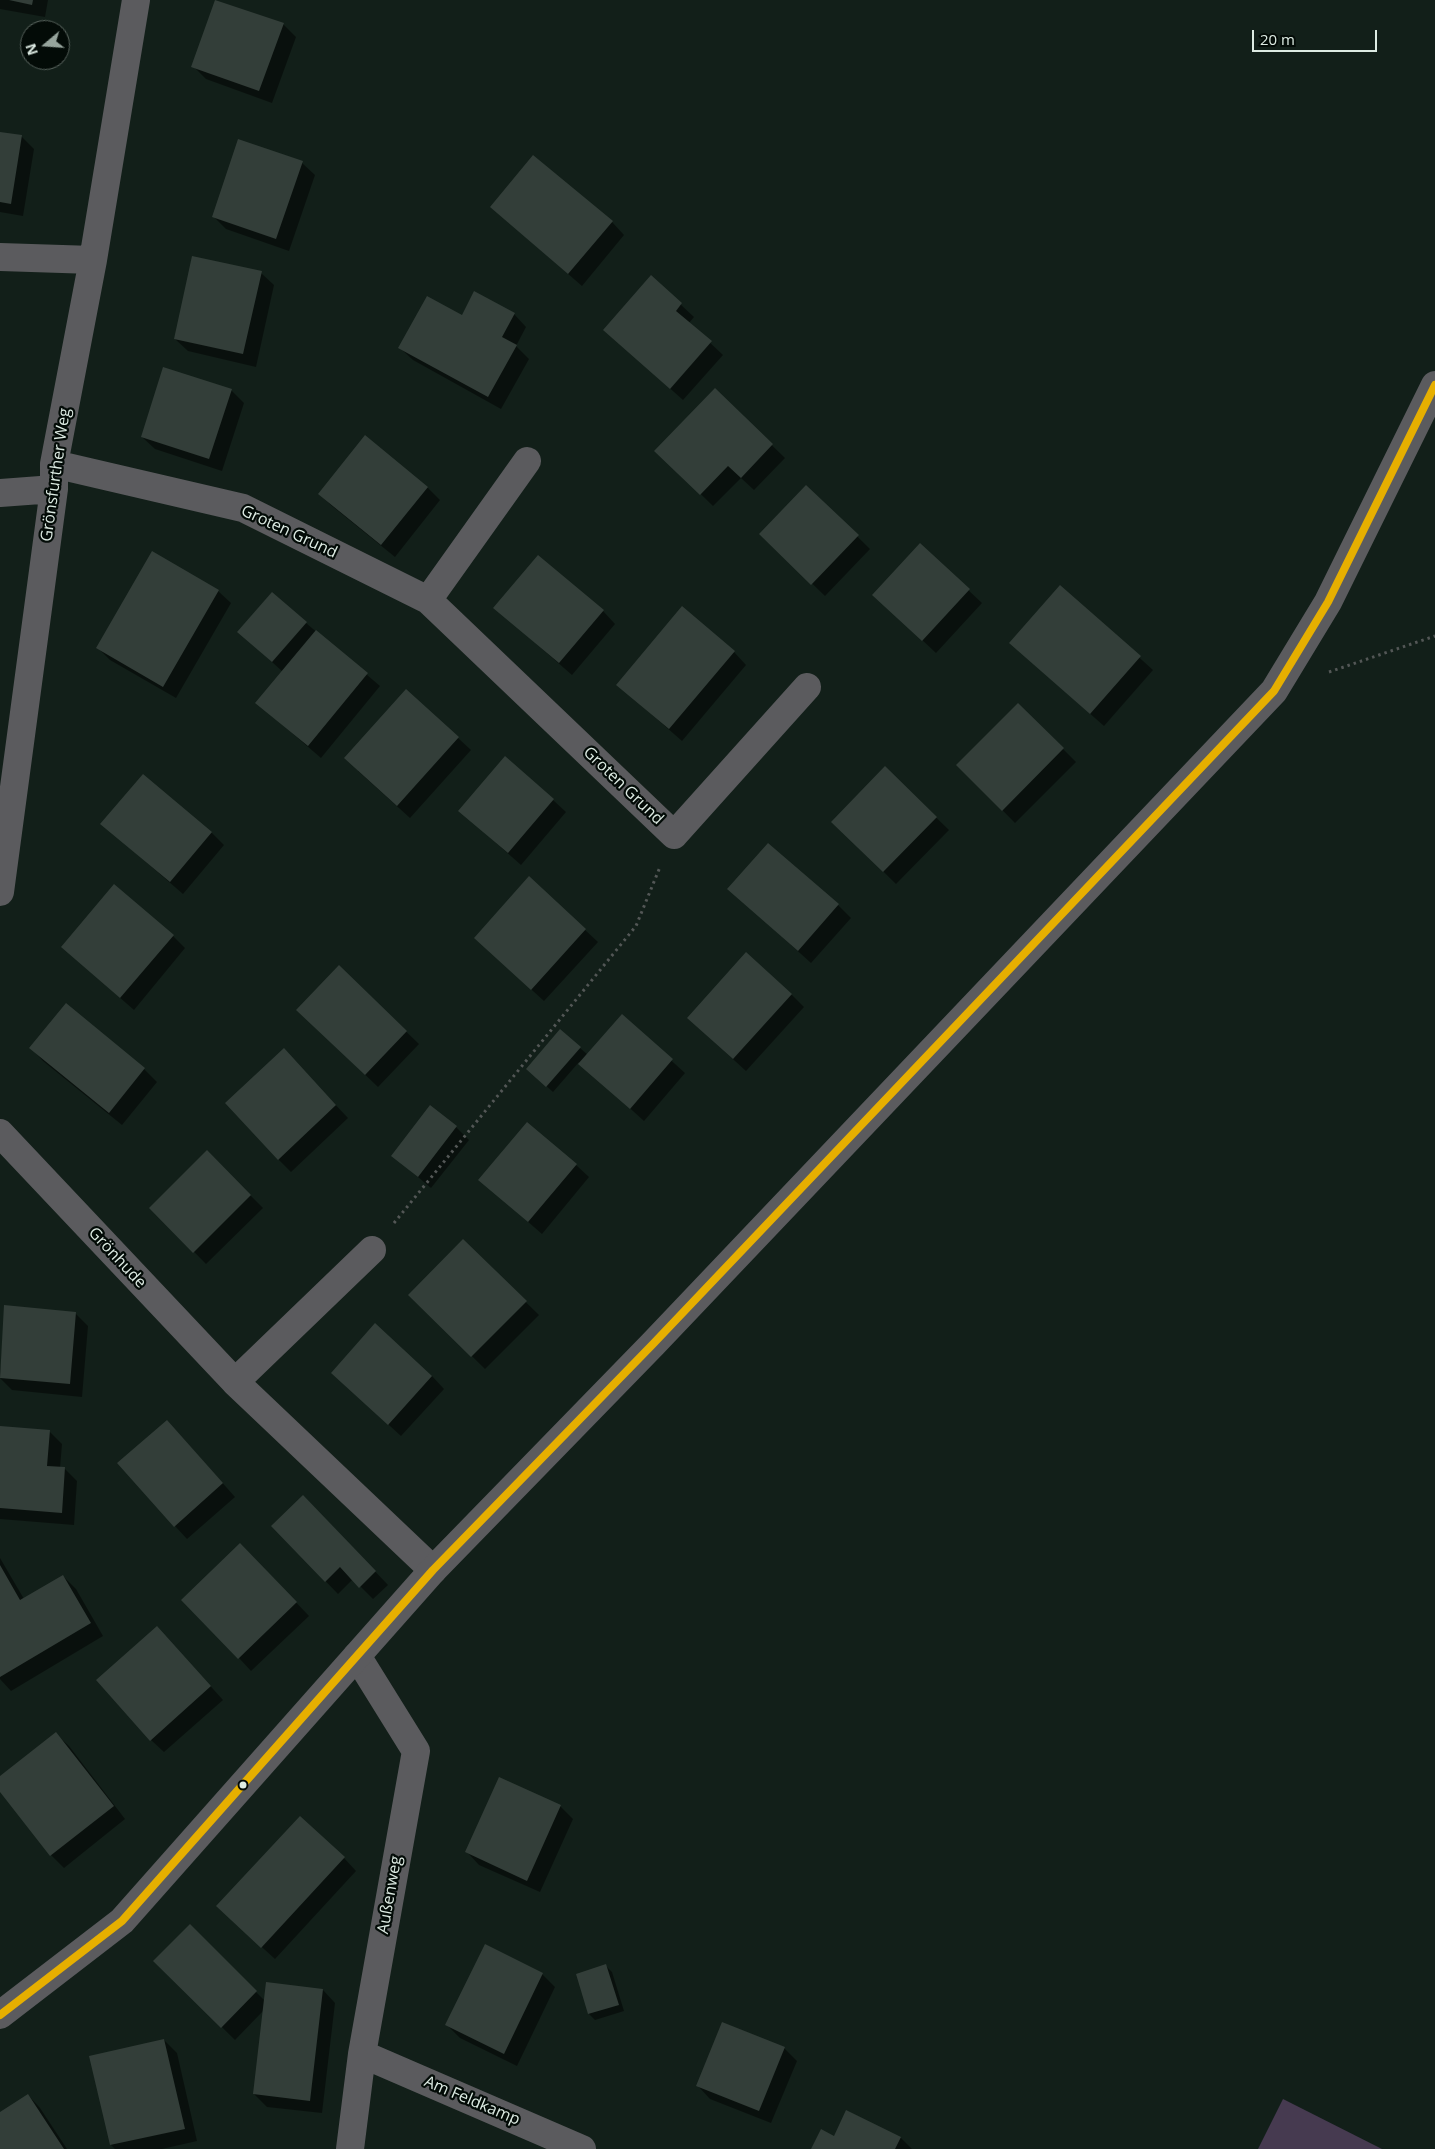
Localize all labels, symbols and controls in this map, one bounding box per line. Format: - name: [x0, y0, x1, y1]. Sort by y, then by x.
- north arrow: [20, 20, 70, 70]
- scale bar: [1255, 20, 1380, 52]
- text: 20 m: [1260, 29, 1295, 49]
- text: N: [20, 41, 42, 58]
- street label: Grönsfurther Weg: [37, 407, 75, 543]
- street label: Groten Grund: [238, 501, 340, 563]
- street label: Groten Grund: [579, 743, 667, 829]
- street label: Grönhude: [84, 1224, 150, 1292]
- unlabelled marker: [238, 1780, 248, 1790]
- street label: Außenweg: [374, 1855, 406, 1935]
- street label: Am Feldkamp: [421, 2072, 523, 2130]

